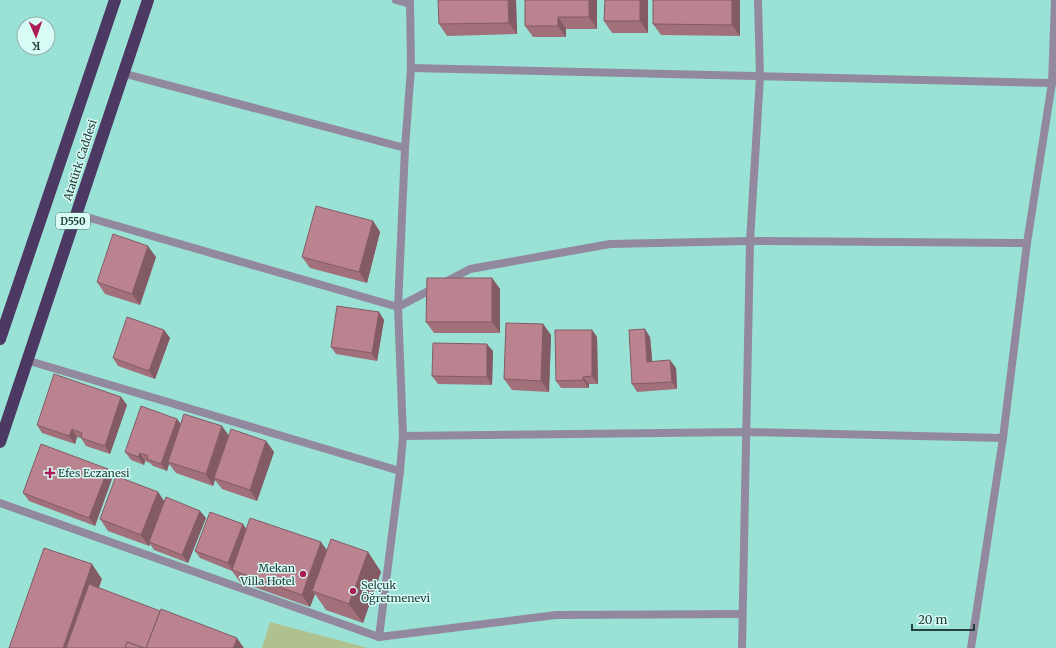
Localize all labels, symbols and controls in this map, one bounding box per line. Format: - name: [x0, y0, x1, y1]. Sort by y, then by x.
- north arrow: [16, 16, 56, 56]
- text: K: [31, 39, 41, 53]
- street label: Atatürk Caddesi: [60, 117, 100, 203]
- road number: D550: [56, 213, 90, 229]
- place label: Efes Eczanesi: [58, 466, 130, 480]
- marker: Efes Eczanesi: [45, 468, 55, 478]
- place label: Mekan Villa Hotel: [240, 561, 296, 588]
- marker: Mekan Villa Hotel: [298, 569, 308, 579]
- place label: Selçuk Öğretmenevi: [361, 578, 431, 605]
- marker: Selçuk Öğretmenevi: [348, 586, 358, 596]
- scale bar: [912, 606, 974, 632]
- text: 20 m: [918, 612, 947, 627]

